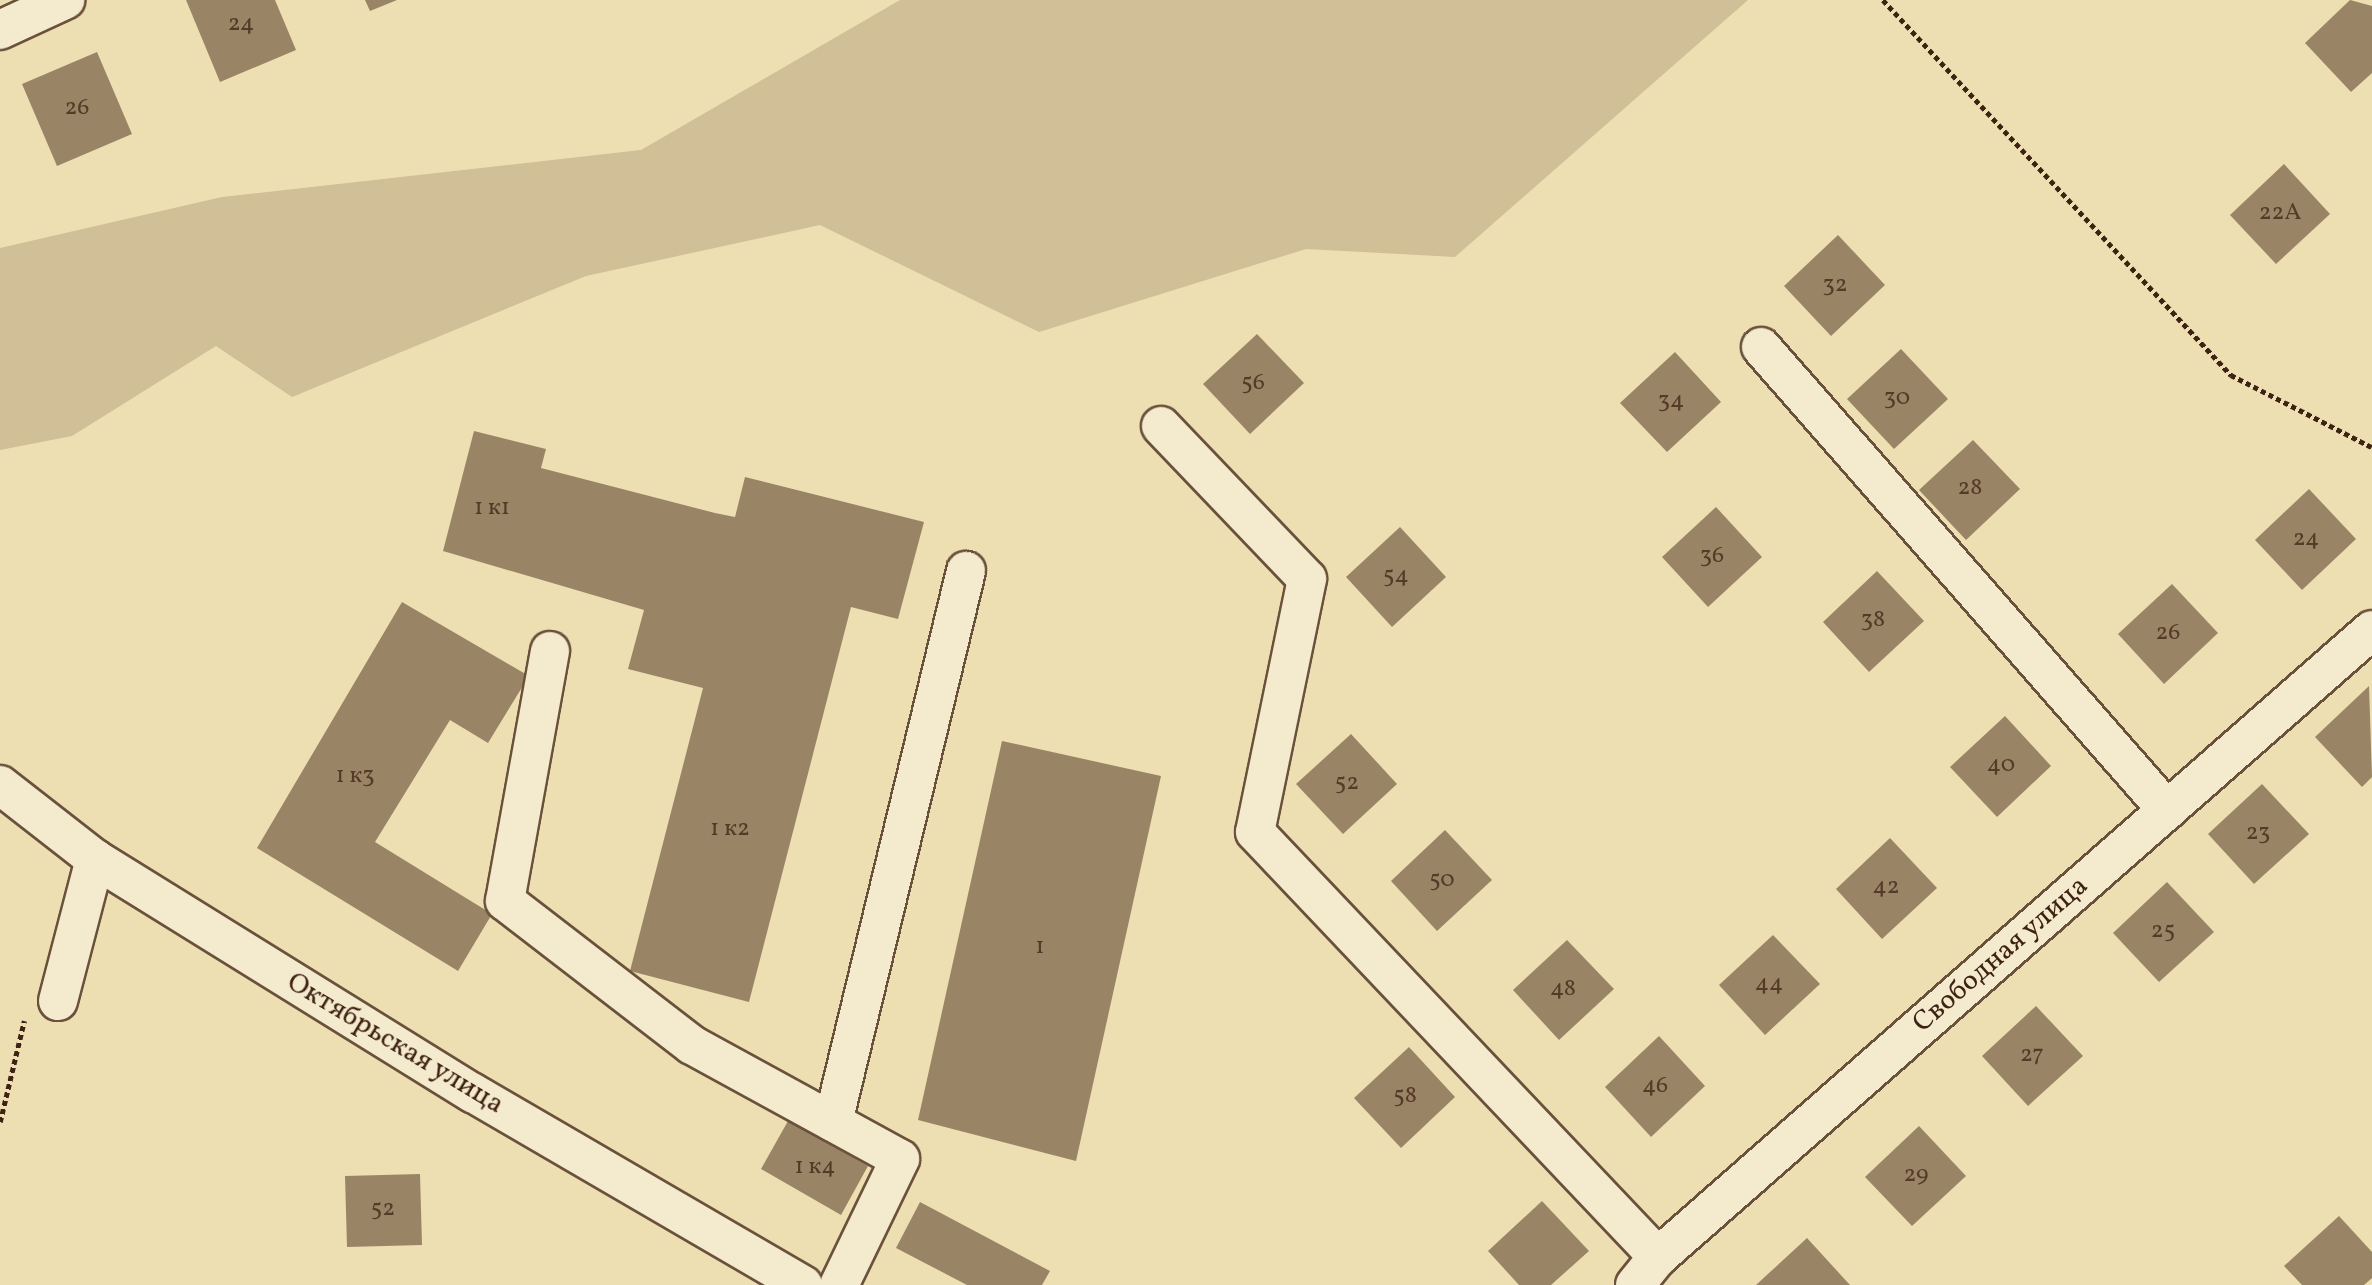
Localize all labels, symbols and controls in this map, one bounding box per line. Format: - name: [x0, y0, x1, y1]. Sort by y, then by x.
- house number: 24: [228, 11, 254, 39]
- house number: 26: [64, 95, 90, 123]
- house number: 22А: [2259, 200, 2301, 228]
- house number: 32: [1822, 272, 1848, 300]
- house number: 56: [1241, 370, 1265, 398]
- house number: 30: [1884, 385, 1910, 413]
- house number: 34: [1658, 388, 1684, 416]
- house number: 28: [1957, 475, 1983, 503]
- house number: 1 к1: [474, 495, 510, 523]
- house number: 24: [2293, 526, 2319, 554]
- house number: 36: [1700, 543, 1724, 571]
- house number: 54: [1383, 563, 1409, 591]
- house number: 38: [1861, 607, 1885, 635]
- house number: 26: [2155, 620, 2181, 648]
- house number: 40: [1987, 752, 2015, 780]
- house number: 1 к3: [335, 763, 375, 791]
- house number: 52: [1335, 770, 1359, 798]
- house number: 1 к2: [710, 816, 750, 844]
- house number: 23: [2246, 820, 2270, 848]
- house number: 50: [1429, 867, 1455, 895]
- street label: Свободная улица: [1906, 869, 2096, 1041]
- house number: 42: [1872, 874, 1900, 902]
- house number: 25: [2151, 918, 2175, 946]
- house number: 1: [1035, 934, 1045, 962]
- street label: Октябрьская улица: [280, 966, 510, 1122]
- house number: 44: [1755, 971, 1783, 999]
- house number: 48: [1550, 976, 1576, 1004]
- house number: 27: [2020, 1042, 2044, 1070]
- house number: 46: [1642, 1073, 1668, 1101]
- house number: 58: [1393, 1083, 1417, 1111]
- house number: 1 к4: [794, 1154, 836, 1182]
- house number: 29: [1903, 1162, 1929, 1190]
- house number: 52: [371, 1196, 395, 1224]

